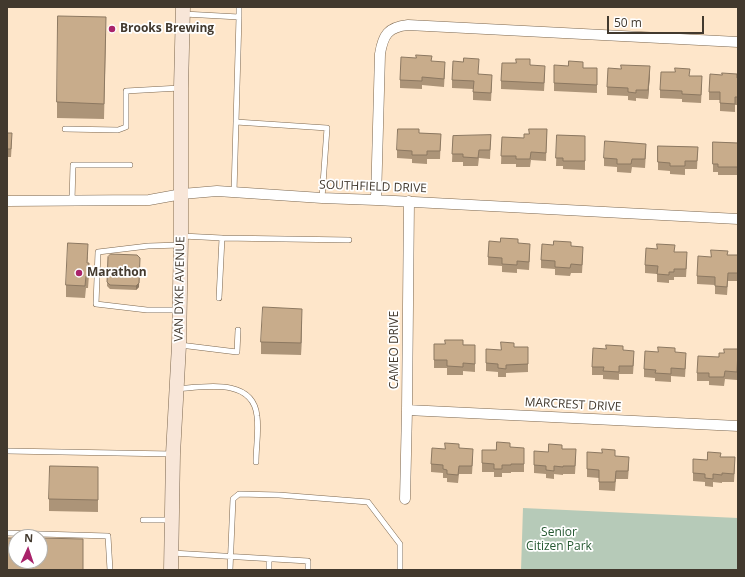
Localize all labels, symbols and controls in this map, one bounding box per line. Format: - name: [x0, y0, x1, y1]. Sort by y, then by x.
- scale bar: [609, 8, 706, 34]
- text: 50 m: [614, 14, 642, 31]
- place label: Brooks Brewing: [120, 22, 214, 36]
- marker: Brooks Brewing: [107, 24, 117, 34]
- street label: SOUTHFIELD DRIVE: [319, 178, 427, 196]
- street label: VAN DYKE AVENUE: [172, 236, 188, 342]
- place label: Marathon: [87, 266, 147, 280]
- marker: Marathon: [74, 268, 84, 278]
- street label: CAMEO DRIVE: [388, 311, 402, 389]
- street label: MARCREST DRIVE: [524, 395, 622, 415]
- park label: Senior Citizen Park: [526, 526, 592, 554]
- north arrow: [8, 529, 48, 569]
- text: N: [24, 530, 33, 545]

